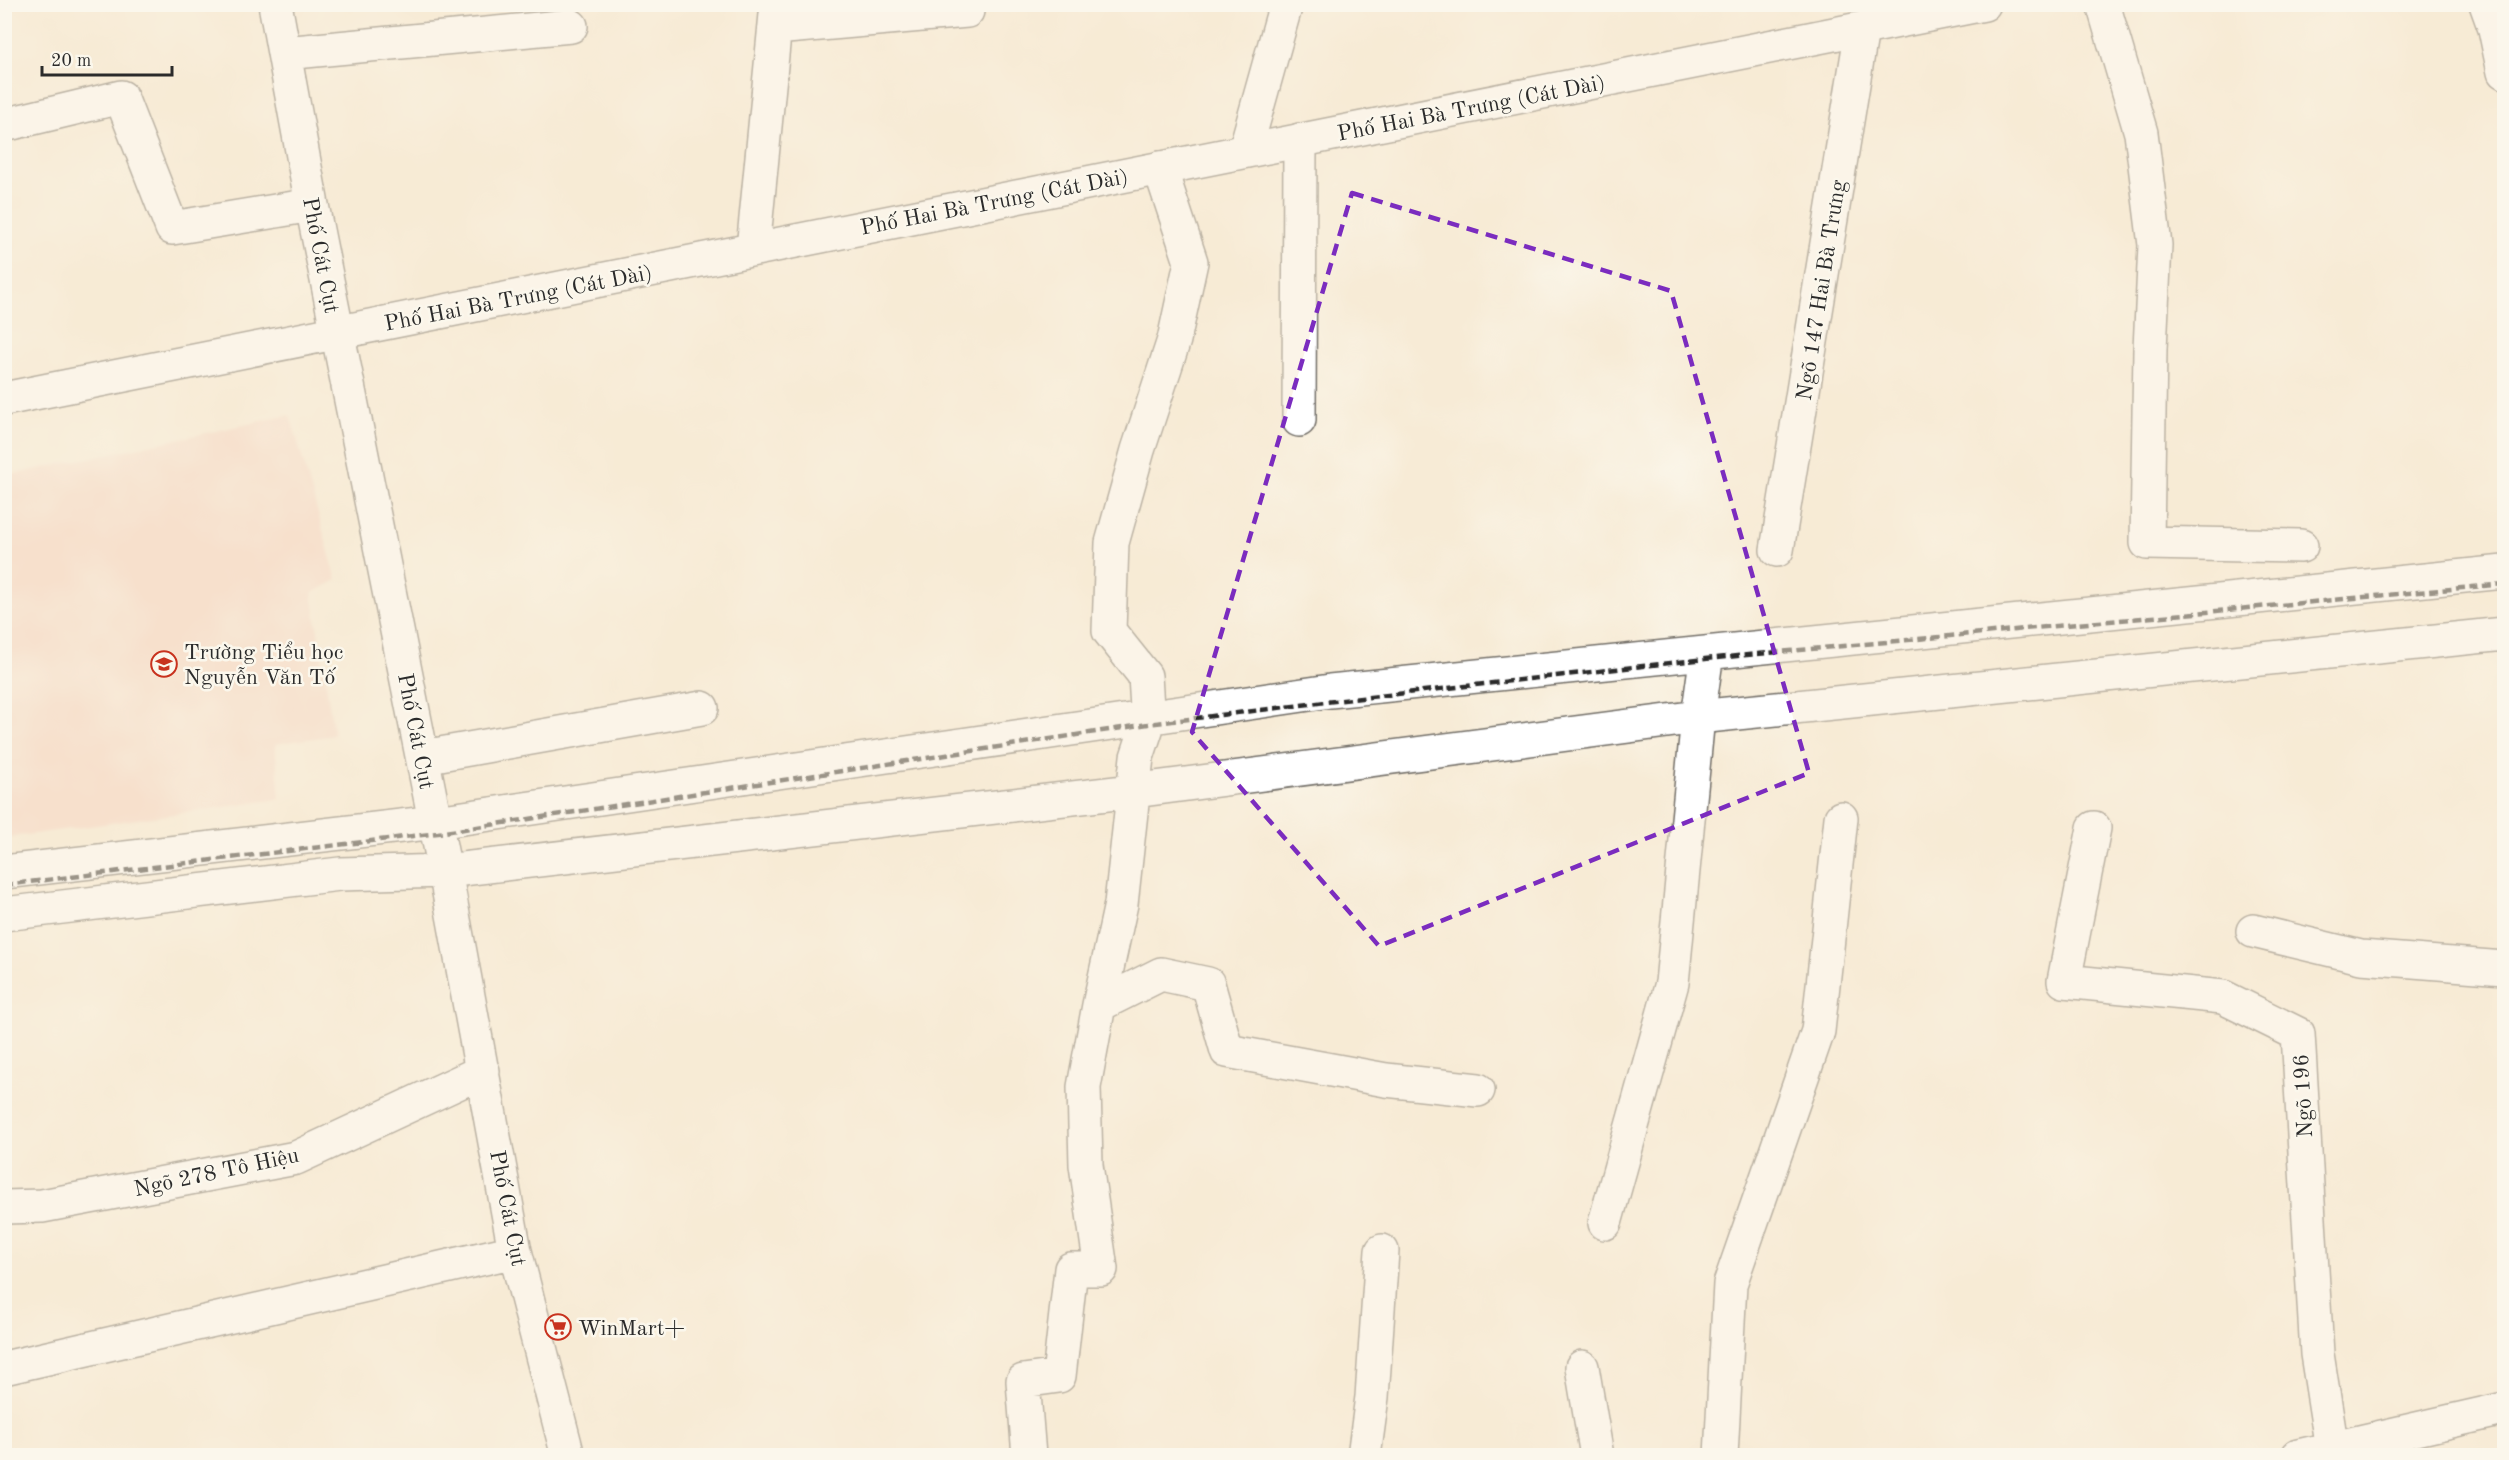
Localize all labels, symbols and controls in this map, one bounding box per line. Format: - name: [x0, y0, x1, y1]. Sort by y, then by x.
- scale bar: [42, 39, 172, 77]
- text: 20 m: [51, 52, 91, 70]
- street label: Phố Hai Bà Trưng (Cát Dài): [1335, 72, 1607, 146]
- street label: Phố Hai Bà Trưng (Cát Dài): [858, 166, 1130, 240]
- street label: Ngõ 147 Hai Bà Trưng: [1794, 178, 1850, 402]
- street label: Phố Cát Cụt: [298, 196, 342, 315]
- street label: Phố Hai Bà Trưng (Cát Dài): [382, 262, 654, 336]
- place label: Trường Tiểu học Nguyễn Văn Tố: [184, 641, 343, 689]
- school or university icon: Trường Tiểu học Nguyễn Văn Tố: [149, 649, 179, 679]
- street label: Phố Cát Cụt: [393, 672, 437, 791]
- street label: Ngõ 196: [2291, 1053, 2317, 1139]
- street label: Ngõ 278 Tô Hiệu: [132, 1145, 301, 1201]
- street label: Phố Cát Cụt: [485, 1149, 529, 1268]
- supermarket icon: WinMart+: [543, 1312, 573, 1342]
- place label: WinMart+: [578, 1318, 685, 1340]

